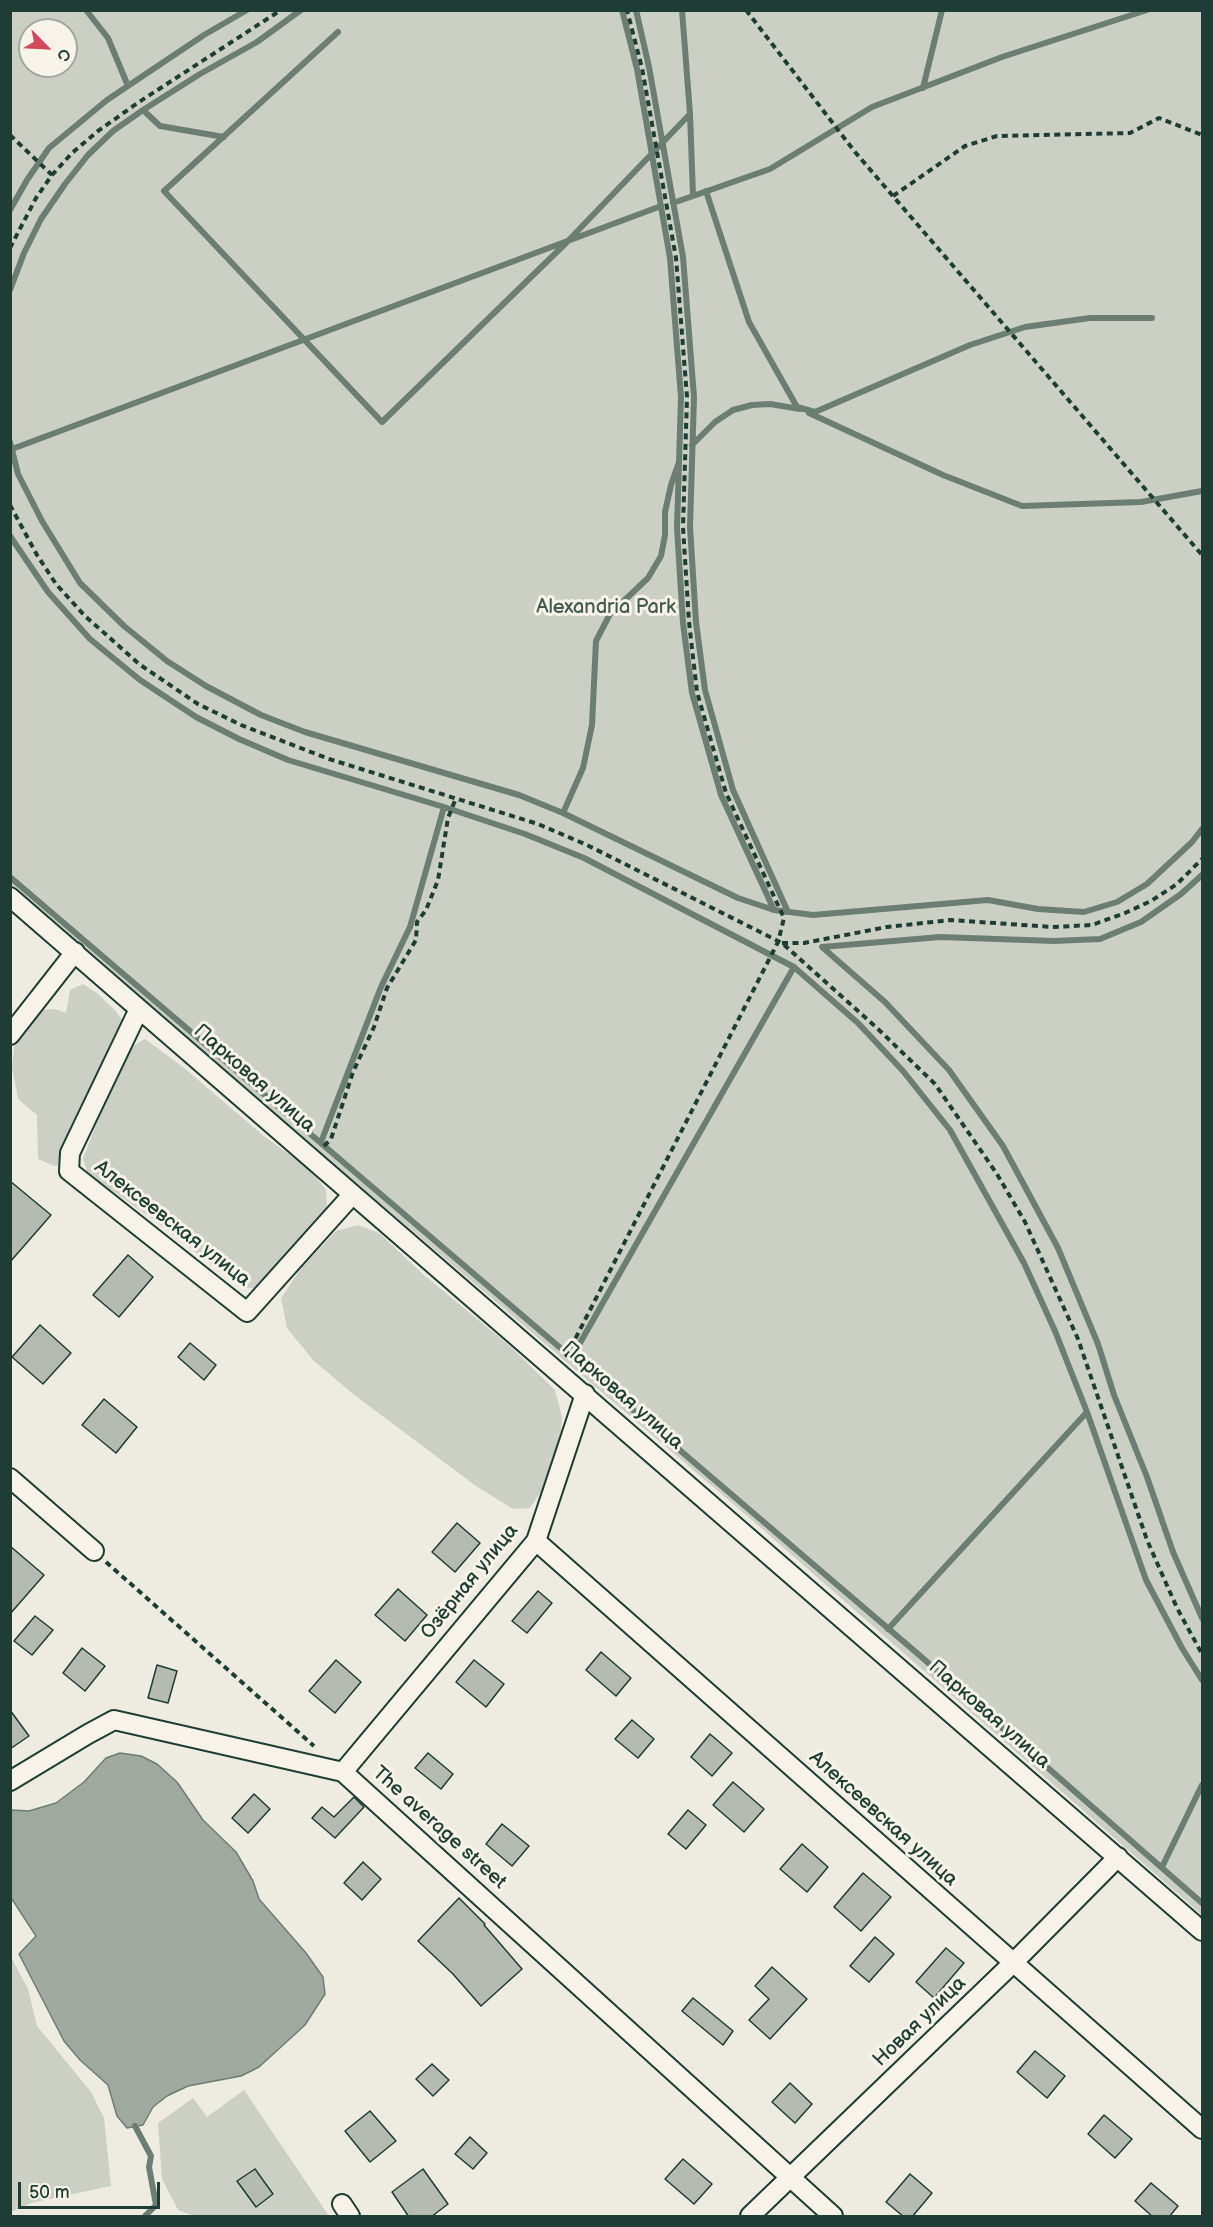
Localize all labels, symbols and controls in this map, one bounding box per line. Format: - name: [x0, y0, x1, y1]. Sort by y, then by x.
- north arrow: [18, 18, 78, 78]
- text: С: [52, 46, 74, 64]
- park label: Alexandria Park: [536, 596, 676, 620]
- street label: Парковая улица: [188, 1020, 320, 1138]
- street label: Алексеевская улица: [89, 1156, 255, 1292]
- street label: Парковая улица: [556, 1337, 688, 1455]
- street label: Озёрная улица: [416, 1520, 524, 1644]
- street label: Парковая улица: [923, 1656, 1055, 1774]
- street label: Алексеевская улица: [804, 1746, 962, 1892]
- street label: The average street: [367, 1762, 511, 1894]
- street label: Новая улица: [869, 1972, 971, 2072]
- scale bar: [21, 2170, 164, 2208]
- text: 50 m: [29, 2182, 70, 2203]

